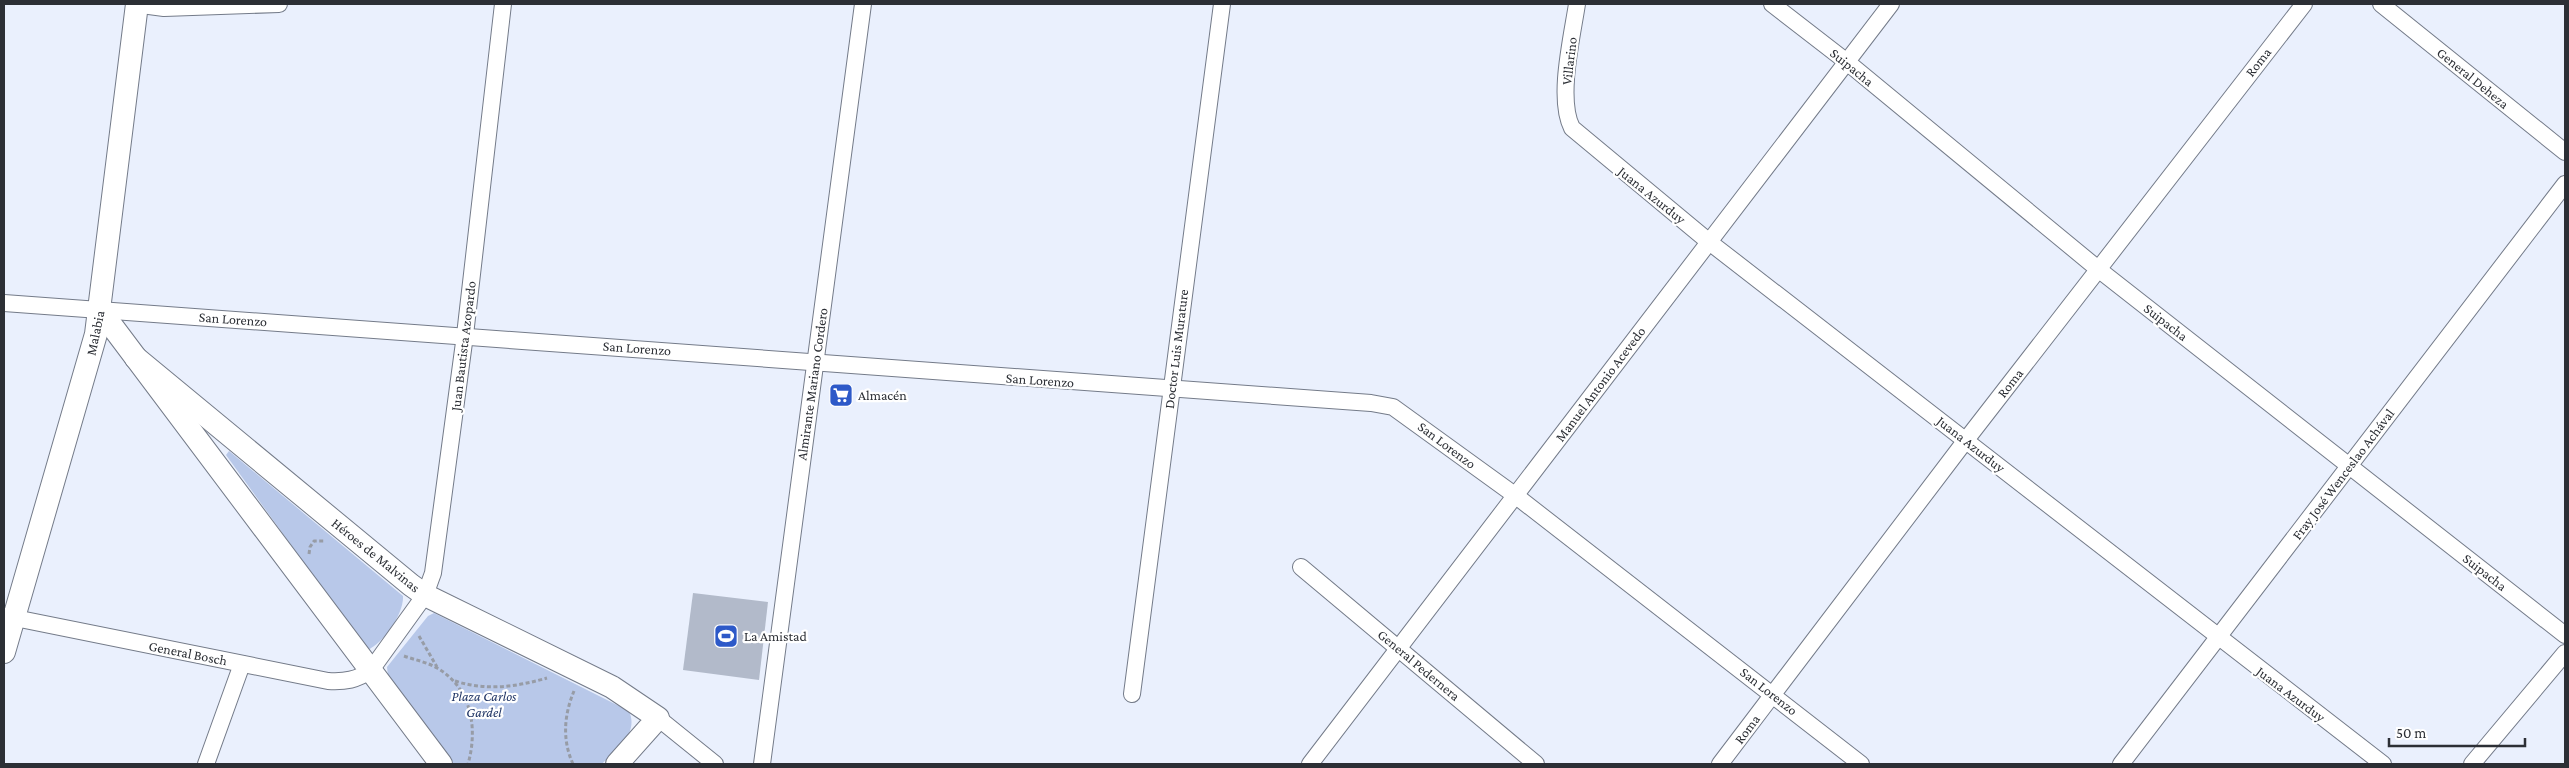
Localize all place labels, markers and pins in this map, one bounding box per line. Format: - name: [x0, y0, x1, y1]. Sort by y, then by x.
- supermarket icon: Almacén: [828, 382, 854, 408]
- place label: Almacén: [858, 387, 907, 403]
- sports icon: La Amistad: [713, 623, 739, 649]
- place label: La Amistad: [744, 628, 808, 644]

